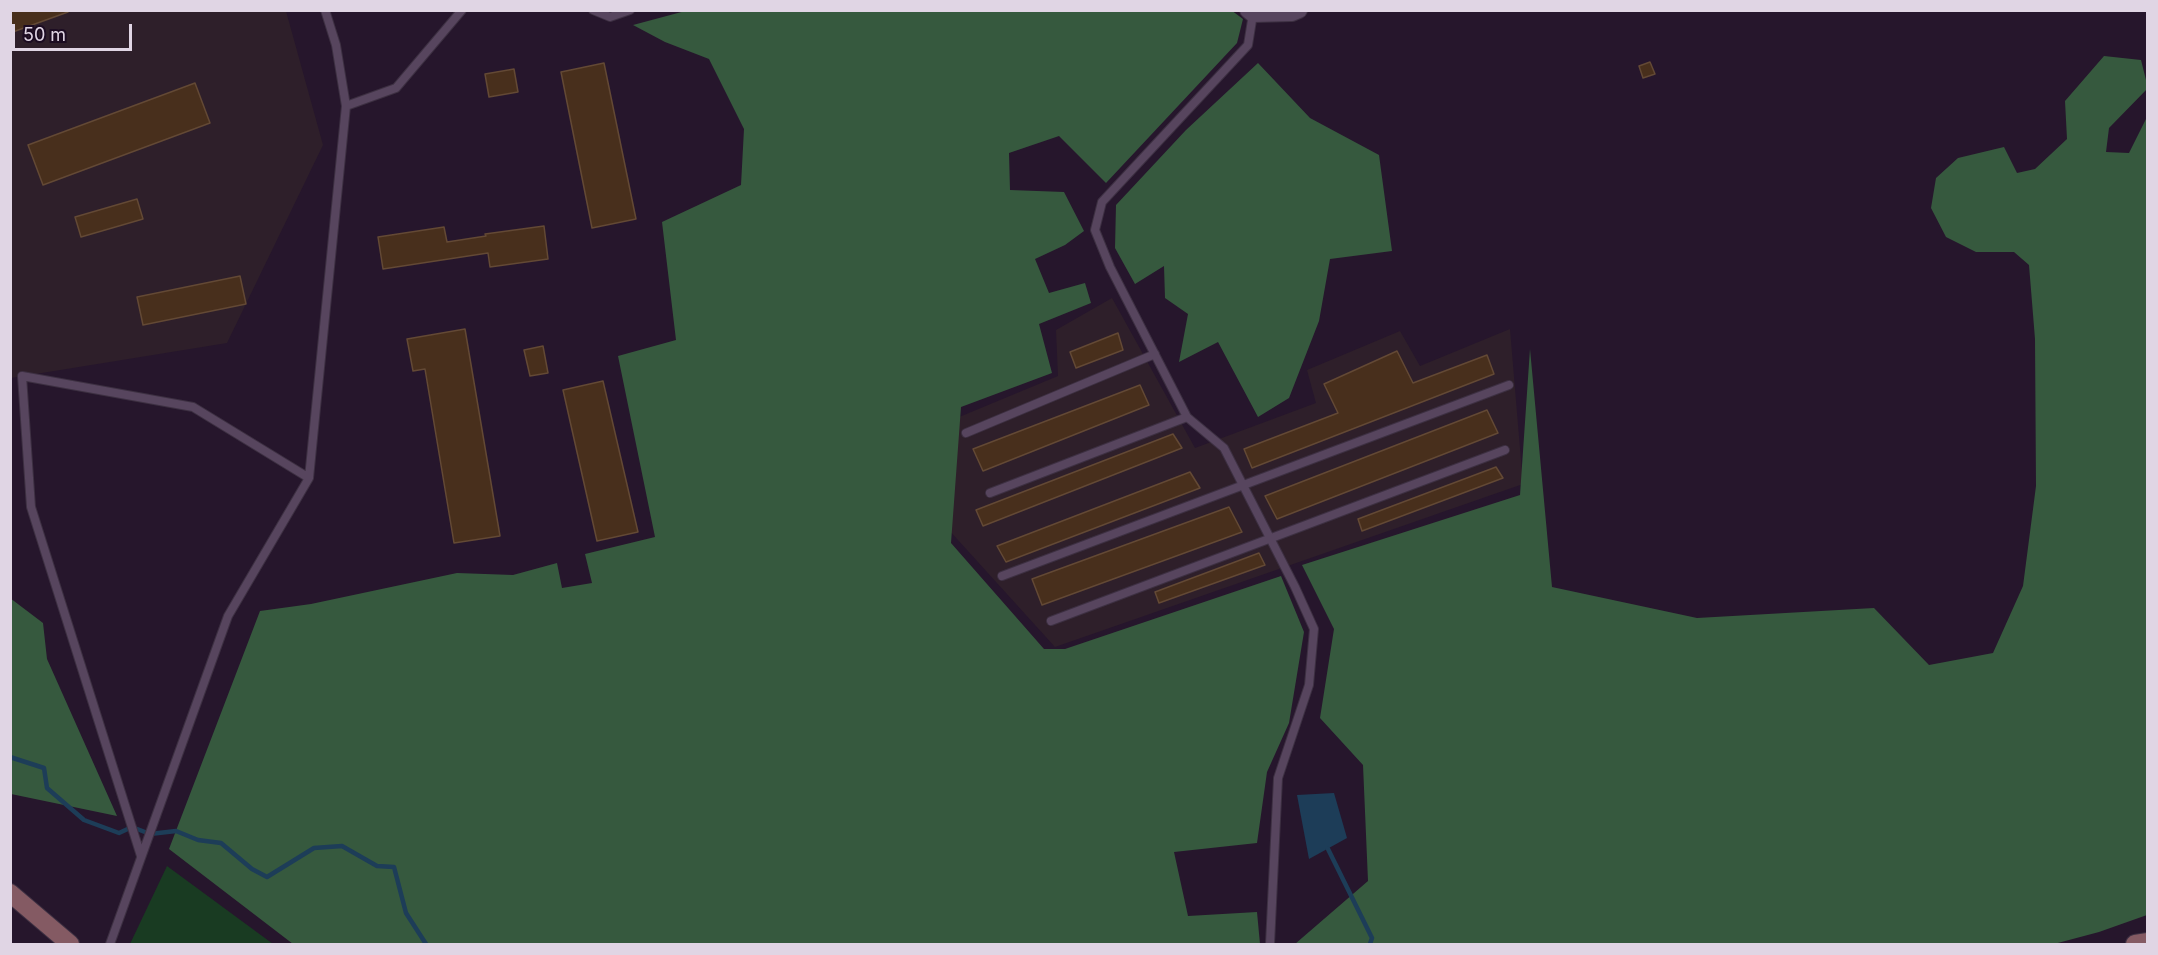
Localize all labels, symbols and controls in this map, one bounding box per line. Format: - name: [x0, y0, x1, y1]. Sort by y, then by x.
- scale bar: [15, 12, 135, 50]
- text: 50 m: [23, 24, 66, 45]

